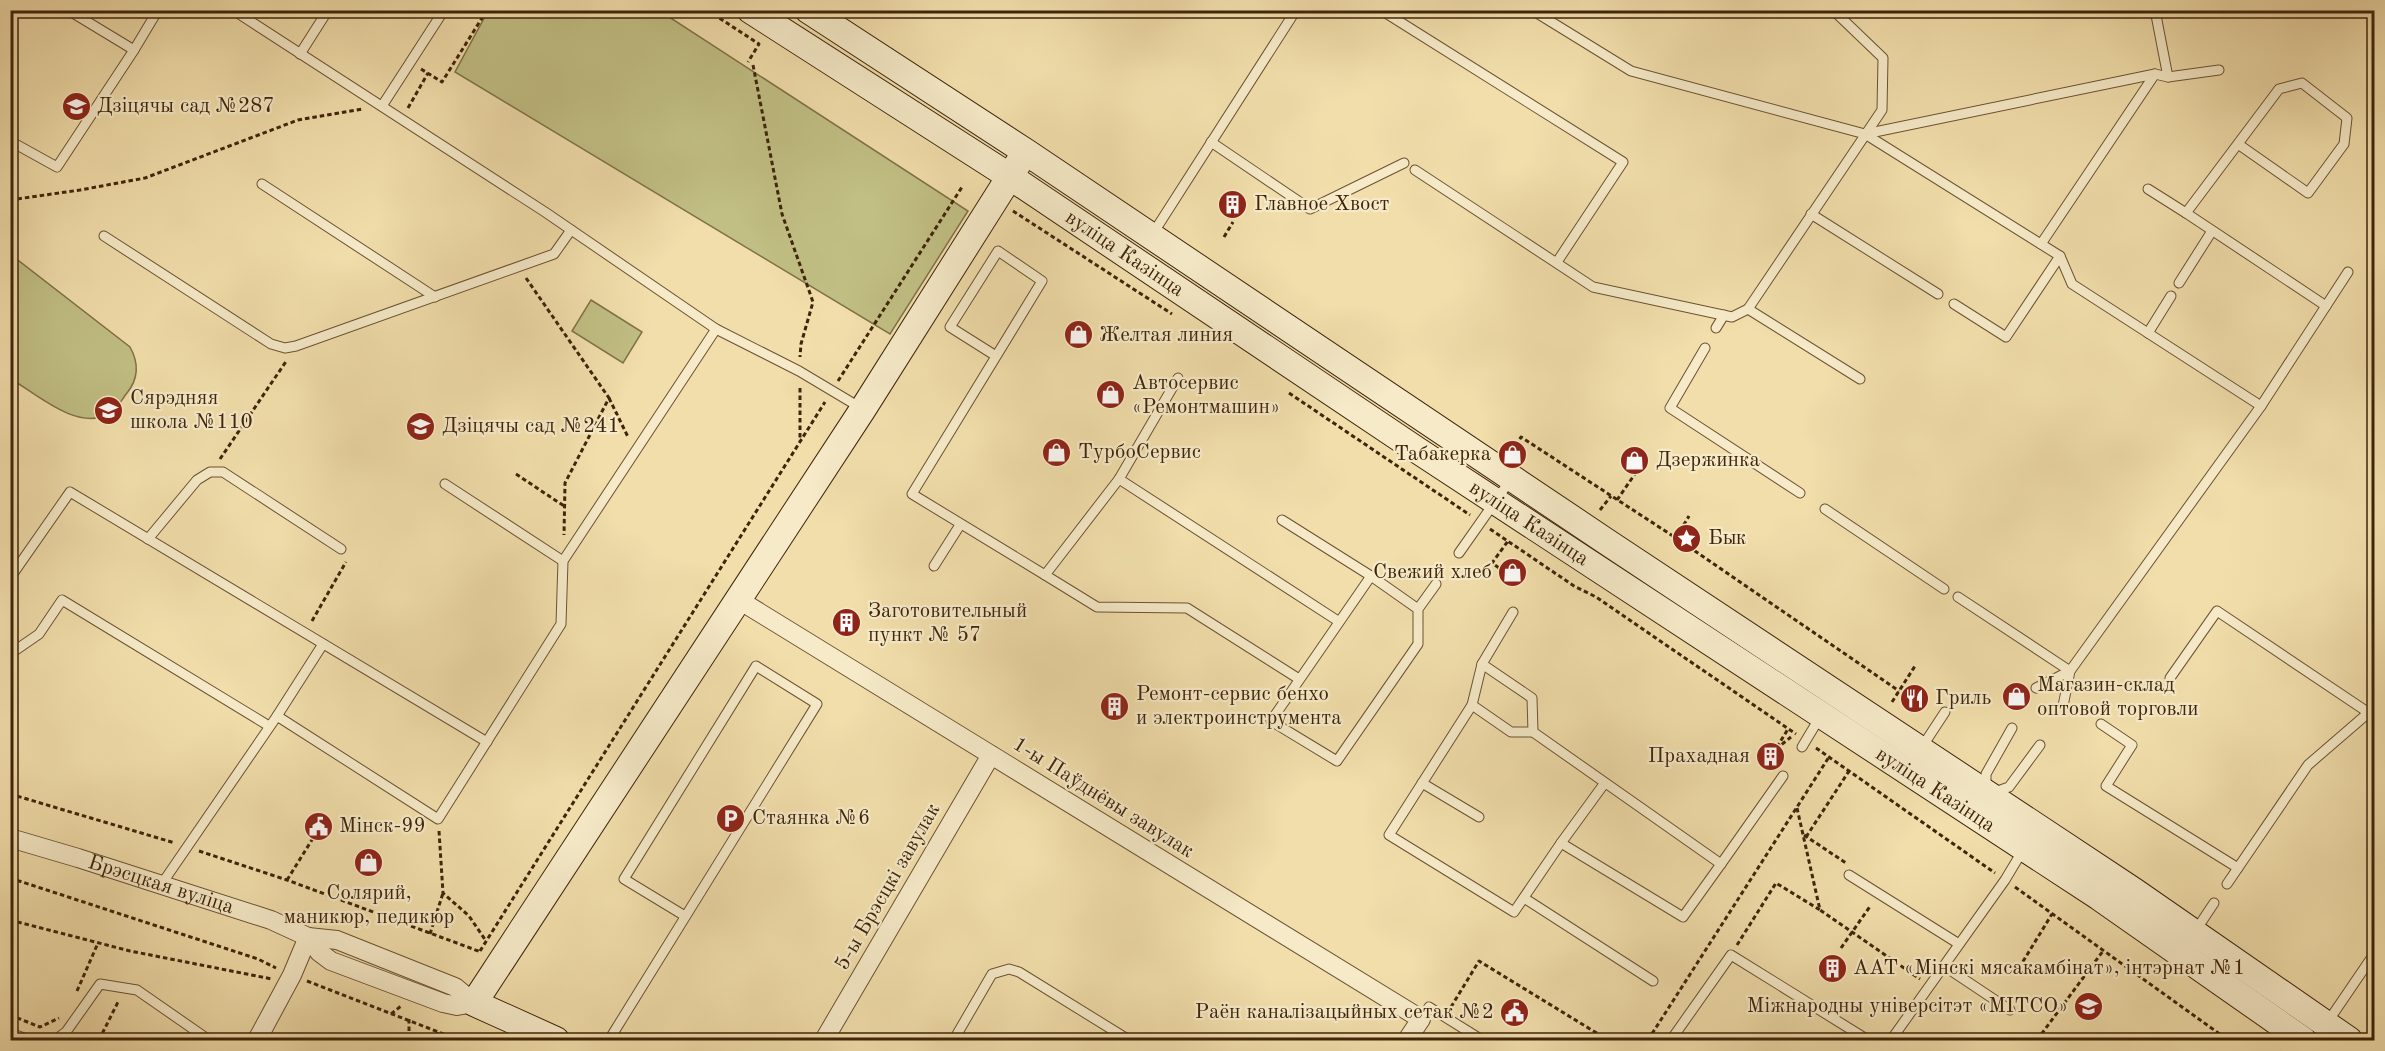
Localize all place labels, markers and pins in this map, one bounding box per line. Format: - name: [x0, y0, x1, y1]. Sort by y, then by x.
- school or university icon: Дзіцячы сад №287: [60, 90, 92, 122]
- place label: Дзіцячы сад №287: [97, 96, 275, 117]
- building icon: Главное Хвост: [1217, 188, 1249, 220]
- place label: Главное Хвост: [1254, 194, 1390, 215]
- shop icon: Желтая линия: [1062, 319, 1094, 351]
- place label: Желтая линия: [1099, 325, 1233, 346]
- place label: Автосервис «Ремонтмашин»: [1132, 373, 1280, 418]
- shop icon: Автосервис «Ремонтмашин»: [1095, 379, 1127, 411]
- place label: Сярэдняя школа №110: [130, 388, 253, 433]
- school or university icon: Сярэдняя школа №110: [93, 394, 125, 426]
- school or university icon: Дзіцячы сад №241: [405, 410, 437, 442]
- place label: Дзіцячы сад №241: [442, 416, 620, 437]
- shop icon: ТурбоСервис: [1041, 436, 1073, 468]
- shop icon: Табакерка: [1496, 438, 1528, 470]
- place label: ТурбоСервис: [1078, 442, 1201, 463]
- place label: Табакерка: [1394, 444, 1491, 465]
- shop icon: Дзержинка: [1619, 444, 1651, 476]
- place label: Дзержинка: [1656, 450, 1760, 471]
- place icon: Бык: [1671, 522, 1703, 554]
- place label: Бык: [1708, 528, 1747, 549]
- shop icon: Свежий хлеб: [1497, 556, 1529, 588]
- place label: Свежий хлеб: [1373, 562, 1492, 583]
- place label: Заготовительный пункт № 57: [868, 601, 1027, 646]
- building icon: Заготовительный пункт № 57: [831, 607, 863, 639]
- place label: Магазин-склад оптовой торговли: [2037, 675, 2199, 720]
- shop icon: Магазин-склад оптовой торговли: [2000, 681, 2032, 713]
- restaurant icon: Гриль: [1898, 682, 1930, 714]
- place label: Ремонт-сервис бенхо и электроинструмента: [1136, 684, 1342, 729]
- place label: Гриль: [1935, 688, 1991, 709]
- building icon: Ремонт-сервис бенхо и электроинструмента: [1099, 690, 1131, 722]
- building icon: Прахадная: [1755, 740, 1787, 772]
- place label: Прахадная: [1648, 746, 1750, 767]
- parking icon: Стаянка №6: [715, 802, 747, 834]
- place label: Стаянка №6: [752, 808, 870, 829]
- public building icon: Мінск-99: [302, 810, 334, 842]
- place label: Мінск-99: [339, 816, 426, 837]
- shop icon: Солярий, маникюр, педикюр: [353, 846, 385, 878]
- place label: Солярий, маникюр, педикюр: [284, 883, 454, 928]
- building icon: ААТ «Мінскі мясакамбінат», інтэрнат №1: [1816, 952, 1848, 984]
- place label: ААТ «Мінскі мясакамбінат», інтэрнат №1: [1853, 958, 2245, 979]
- school or university icon: Міжнародны універсітэт «МІТСО»: [2073, 990, 2105, 1022]
- public building icon: Раён каналізацыйных сетак №2: [1499, 996, 1531, 1028]
- place label: Міжнародны універсітэт «МІТСО»: [1747, 996, 2068, 1017]
- place label: Раён каналізацыйных сетак №2: [1195, 1002, 1494, 1023]

